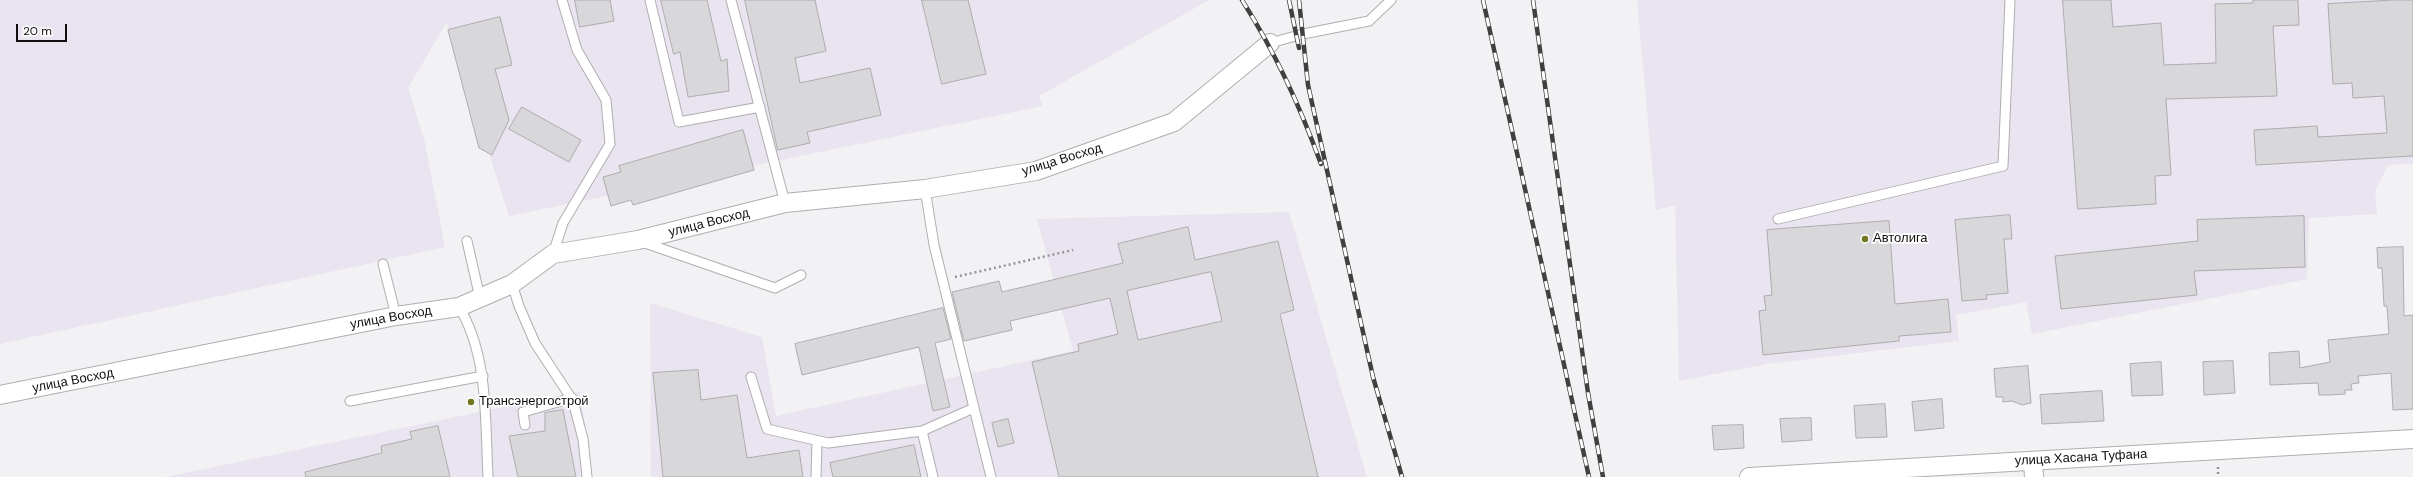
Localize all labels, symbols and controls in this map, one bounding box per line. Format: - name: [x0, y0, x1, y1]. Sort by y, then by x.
- scale bar: [18, 16, 69, 42]
- text: 20 m: [23, 23, 52, 39]
- street label: улица Восход: [1020, 140, 1104, 180]
- street label: улица Восход: [667, 205, 751, 241]
- place label: Автолига: [1873, 231, 1928, 247]
- marker: Автолига: [1860, 234, 1870, 244]
- street label: улица Восход: [349, 303, 433, 333]
- street label: улица Восход: [31, 365, 115, 397]
- place label: Трансэнергострой: [479, 394, 589, 410]
- marker: Трансэнергострой: [466, 397, 476, 407]
- street label: улица Хасана Туфана: [2014, 447, 2148, 469]

